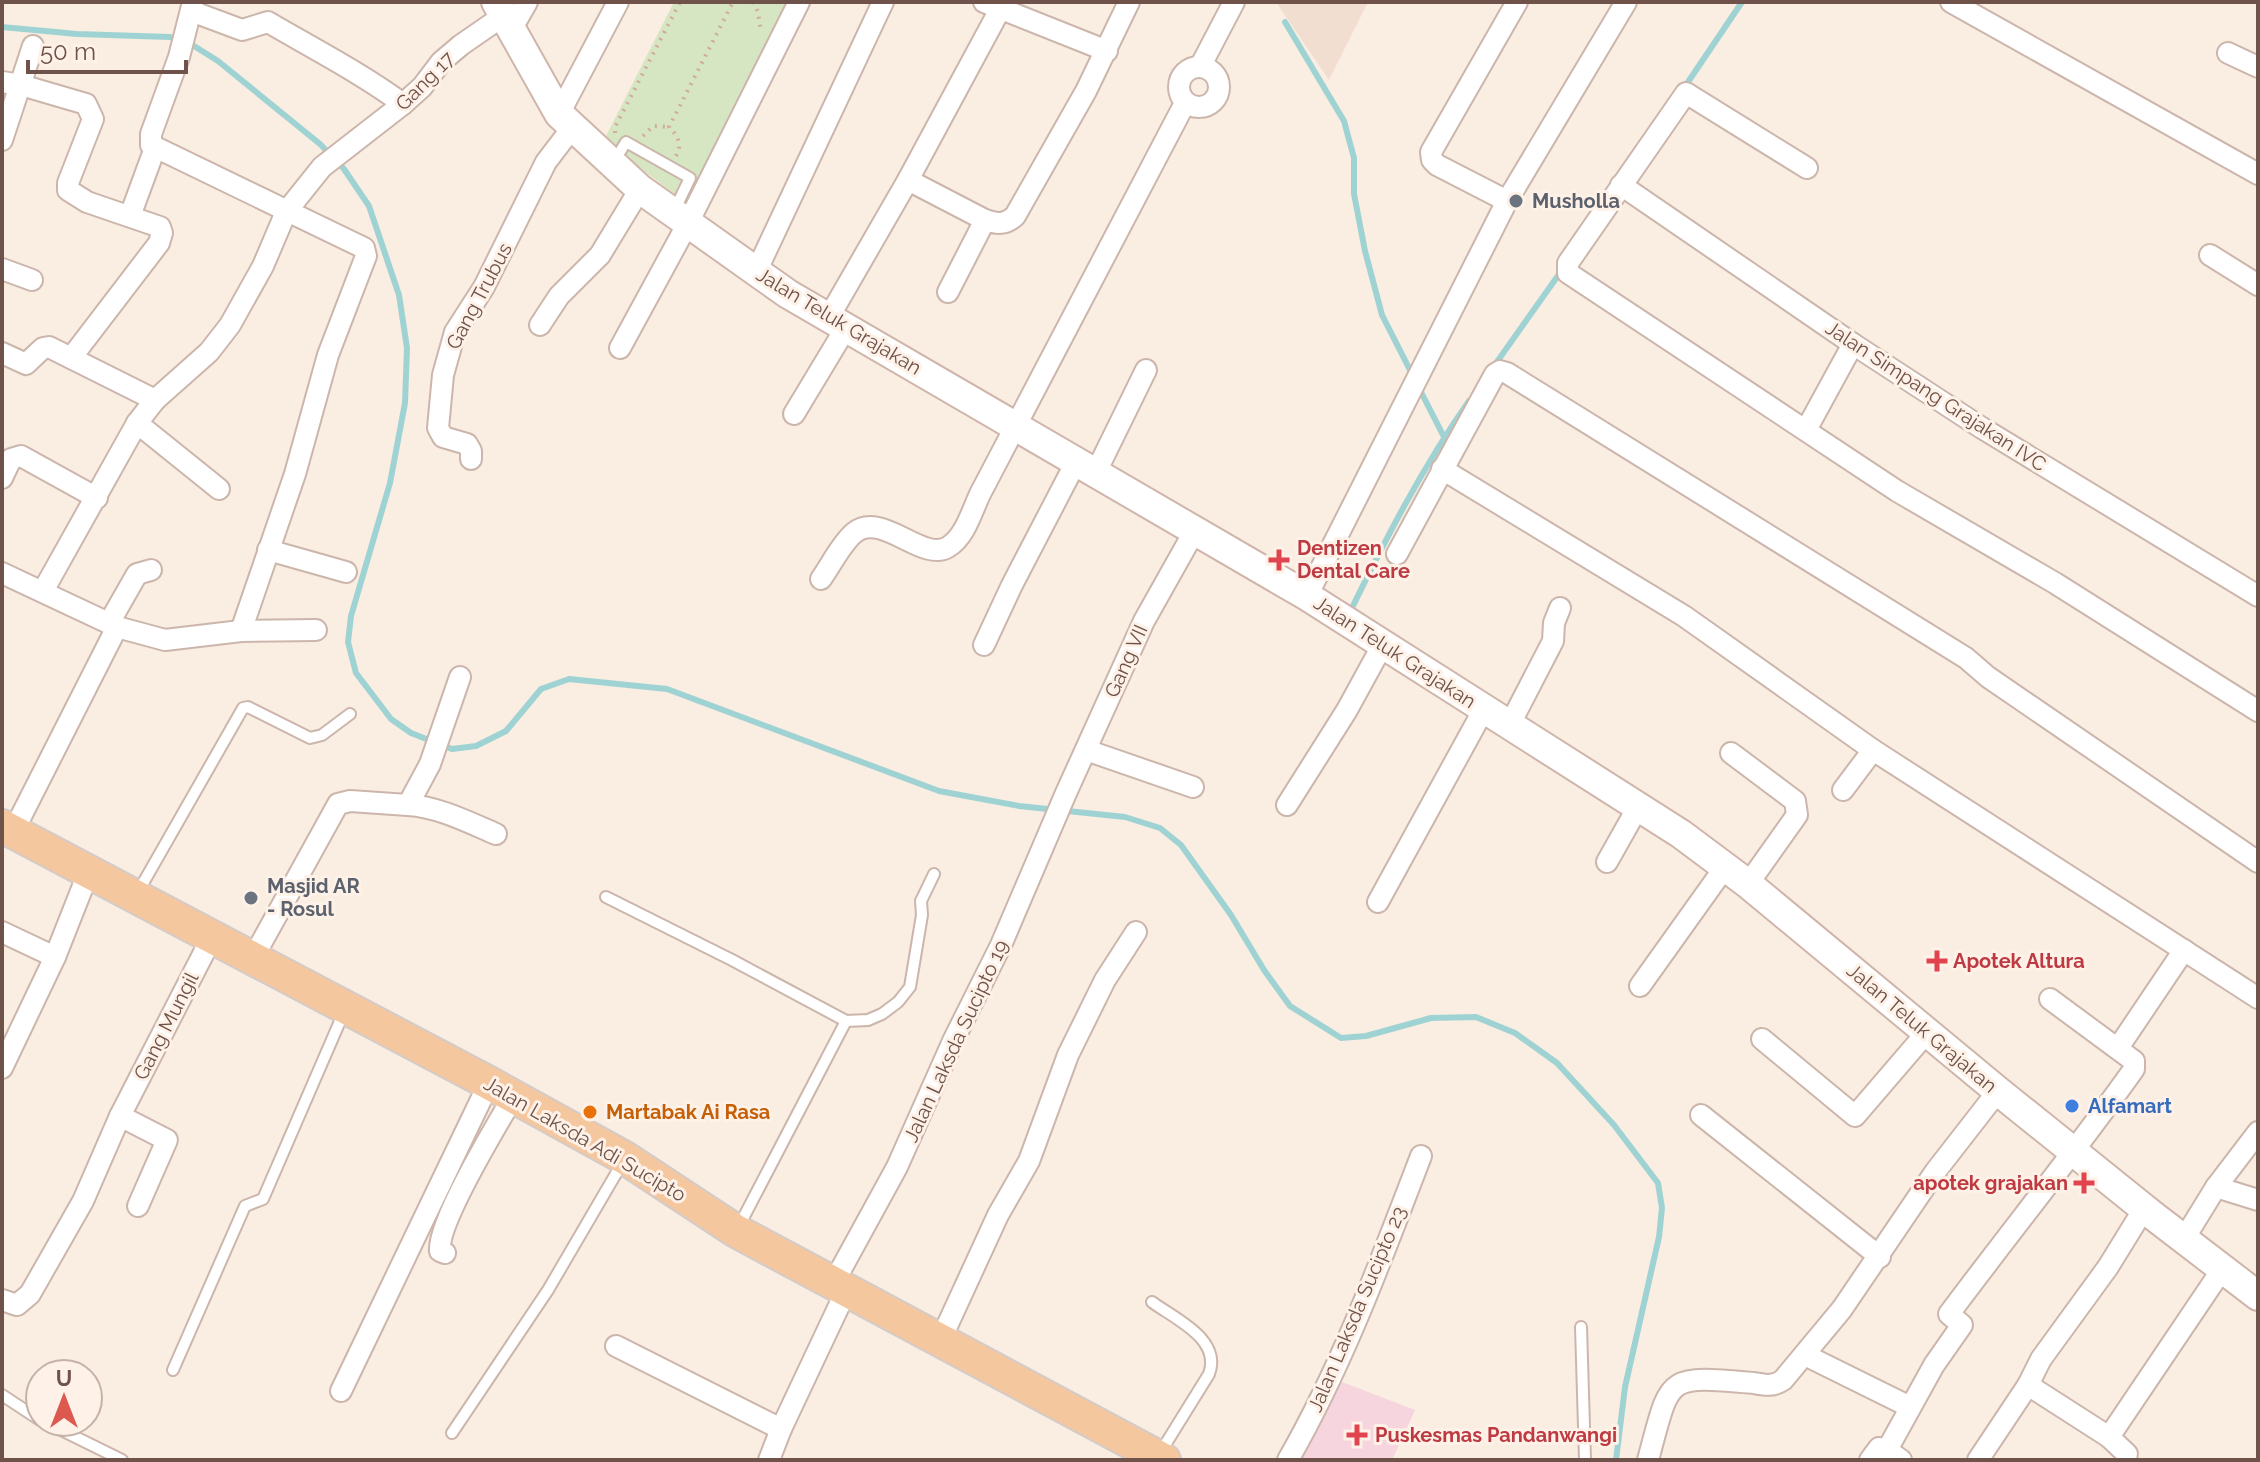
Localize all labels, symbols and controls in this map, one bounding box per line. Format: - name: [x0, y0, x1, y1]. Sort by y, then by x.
- scale bar: [28, 24, 186, 74]
- text: 50 m: [40, 37, 96, 66]
- street label: Gang 17: [391, 46, 460, 115]
- place label: Musholla: [1532, 189, 1620, 213]
- marker: Musholla: [1507, 192, 1525, 210]
- street label: Gang Trubus: [441, 239, 517, 353]
- street label: Jalan Teluk Grajakan: [752, 262, 926, 380]
- street label: Jalan Simpang Grajakan IVC: [1821, 316, 2051, 477]
- place label: Dentizen Dental Care: [1297, 536, 1410, 583]
- marker: Dentizen Dental Care: [1268, 549, 1290, 571]
- street label: Jalan Teluk Grajakan: [1309, 591, 1481, 713]
- street label: Gang VII: [1099, 621, 1153, 701]
- place label: Masjid AR - Rosul: [267, 874, 360, 921]
- marker: Masjid AR - Rosul: [242, 889, 260, 907]
- street label: Jalan Laksda Sucipto 19: [899, 936, 1013, 1146]
- place label: Apotek Altura: [1953, 949, 2085, 973]
- marker: Apotek Altura: [1928, 952, 1946, 970]
- street label: Jalan Teluk Grajakan: [1842, 958, 2002, 1098]
- street label: Gang Mungil: [129, 968, 204, 1084]
- street label: Jalan Laksda Adi Sucipto: [480, 1071, 690, 1207]
- place label: Alfamart: [2088, 1094, 2172, 1118]
- marker: Alfamart: [2063, 1097, 2081, 1115]
- place label: Martabak Ai Rasa: [606, 1100, 770, 1124]
- marker: Martabak Ai Rasa: [581, 1103, 599, 1121]
- place label: apotek grajakan: [1913, 1171, 2068, 1195]
- marker: apotek grajakan: [2075, 1174, 2093, 1192]
- street label: Jalan Laksda Sucipto 23: [1303, 1203, 1411, 1415]
- north arrow: [24, 1358, 104, 1438]
- text: U: [56, 1365, 72, 1391]
- place label: Puskesmas Pandanwangi: [1375, 1423, 1617, 1447]
- marker: Puskesmas Pandanwangi: [1346, 1424, 1368, 1446]

